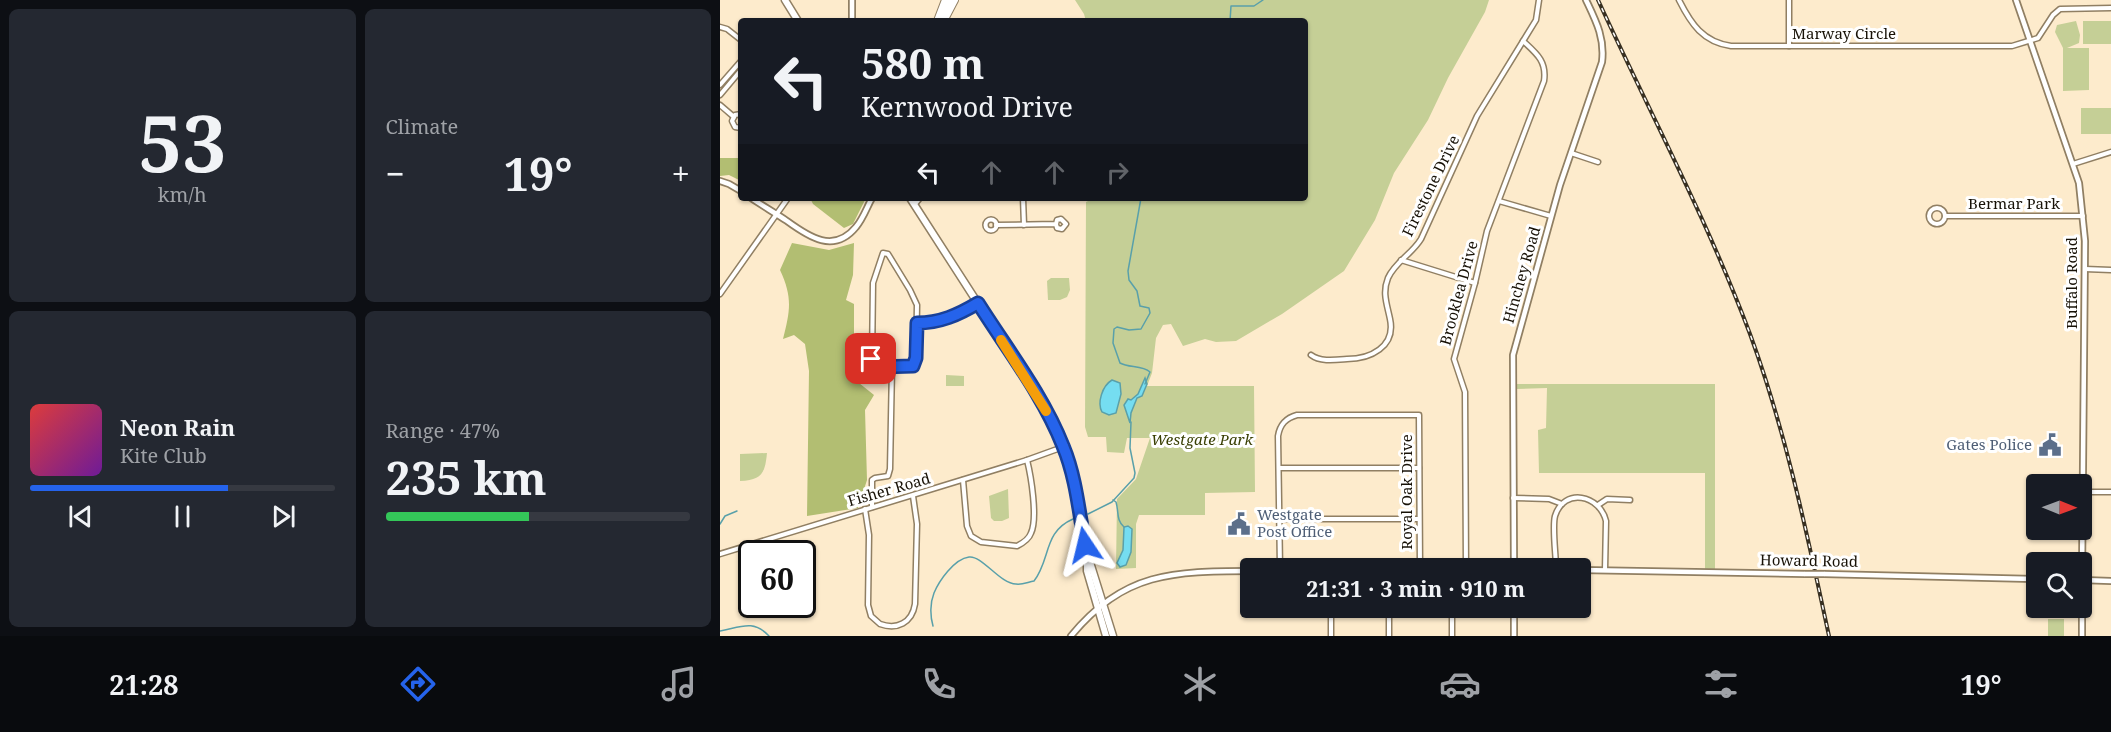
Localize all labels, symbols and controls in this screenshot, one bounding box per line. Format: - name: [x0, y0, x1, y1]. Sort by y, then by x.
- street label: Marway Circle: [1792, 23, 1896, 43]
- text: 580 m: [861, 34, 985, 91]
- icon: left: [762, 42, 840, 120]
- text: Kernwood Drive: [861, 88, 1073, 125]
- text: 53: [138, 89, 226, 195]
- text: Climate: [386, 113, 458, 140]
- street label: Firestone Drive: [1397, 132, 1463, 240]
- text: 19°: [504, 143, 573, 204]
- text: −: [386, 151, 405, 196]
- text: +: [672, 151, 690, 196]
- icon: left: [912, 156, 945, 189]
- icon: ahead: [975, 156, 1008, 189]
- icon: ahead: [1038, 156, 1071, 189]
- icon: right: [1101, 156, 1134, 189]
- text: km/h: [158, 181, 207, 208]
- street label: Bermar Park: [1968, 193, 2060, 213]
- street label: Hinchey Road: [1498, 224, 1544, 325]
- street label: Buffalo Road: [2061, 237, 2081, 329]
- street label: Brooklea Drive: [1434, 238, 1482, 347]
- pin: [845, 333, 896, 384]
- icon: arrive: [854, 342, 887, 375]
- text: Neon Rain: [120, 412, 235, 442]
- text: Range · 47%: [386, 417, 500, 444]
- park label: Westgate Park: [1151, 429, 1253, 449]
- public building icon: Gates Police: [2037, 432, 2063, 458]
- street label: Royal Oak Drive: [1396, 434, 1416, 550]
- place label: Gates Police: [1946, 434, 2032, 454]
- text: Kite Club: [120, 442, 207, 469]
- text: 235 km: [386, 447, 547, 508]
- street label: Fisher Road: [845, 468, 932, 510]
- north arrow: [2026, 474, 2092, 540]
- map controls: [2026, 474, 2092, 618]
- icon: previous: [64, 500, 97, 533]
- icon: pause: [166, 500, 199, 533]
- icon: next: [267, 500, 300, 533]
- place label: Westgate Post Office: [1257, 504, 1332, 541]
- public building icon: Westgate Post Office: [1226, 511, 1252, 537]
- position arrow: [1053, 513, 1117, 577]
- speed limit sign: 60: [738, 540, 816, 618]
- street label: Howard Road: [1760, 549, 1858, 571]
- button: search: [2026, 552, 2092, 618]
- text: 21:31 · 3 min · 910 m: [1306, 573, 1525, 603]
- icon: directions: [397, 663, 439, 705]
- icon: music: [658, 663, 700, 705]
- icon: phone: [918, 663, 960, 705]
- icon: climate: [1179, 663, 1221, 705]
- icon: car: [1439, 663, 1481, 705]
- icon: filters: [1700, 663, 1742, 705]
- text: 21:28: [109, 666, 179, 703]
- text: 19°: [1960, 666, 2002, 703]

